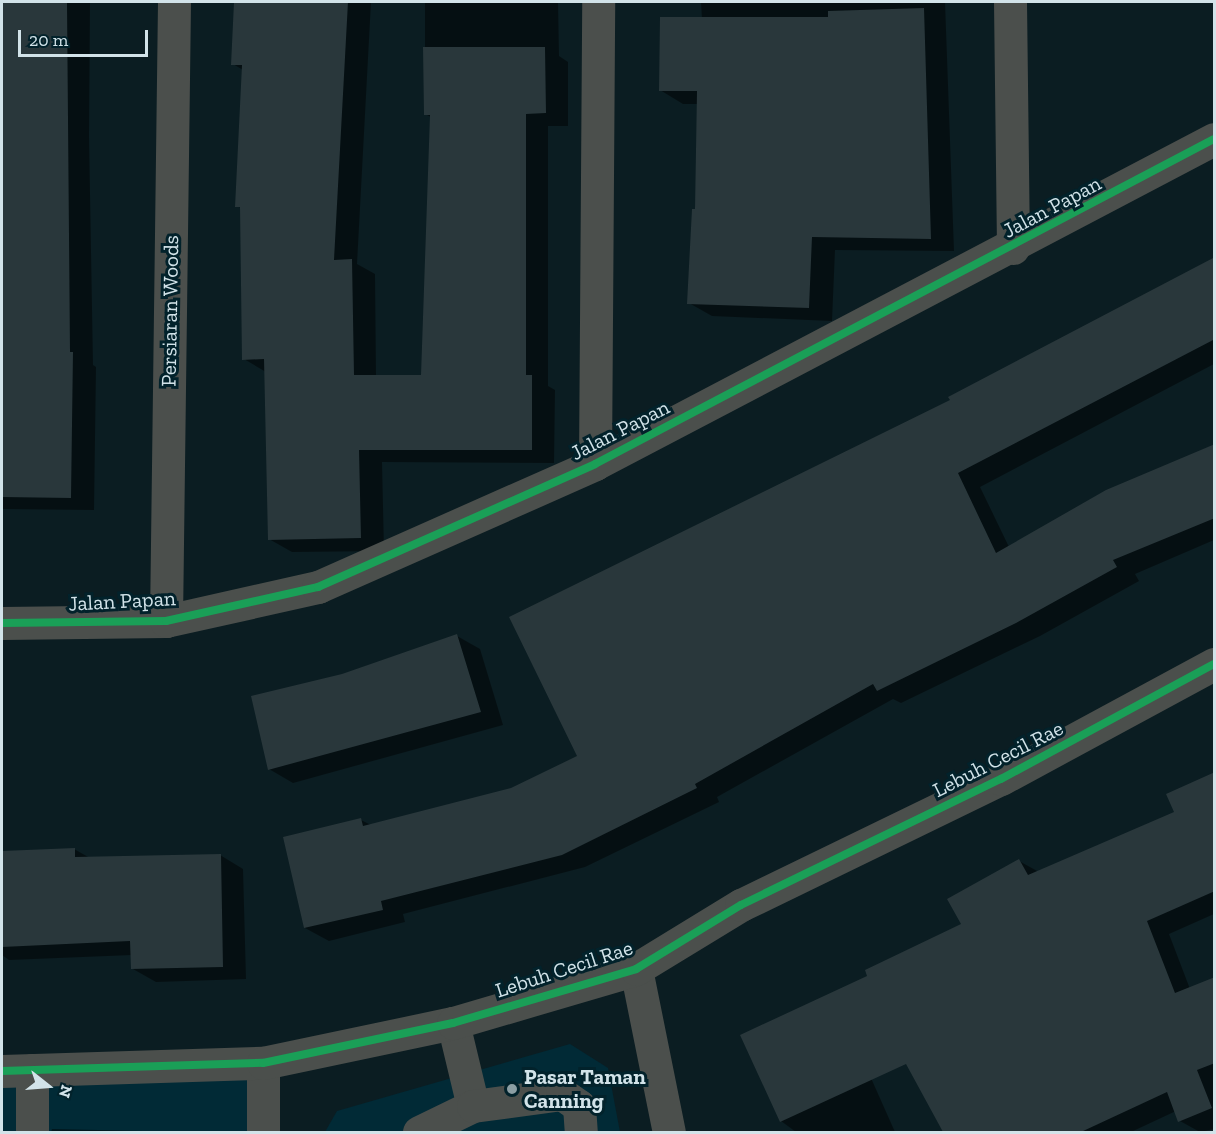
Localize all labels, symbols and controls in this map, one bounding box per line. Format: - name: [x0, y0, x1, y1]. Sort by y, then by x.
- scale bar: [21, 18, 152, 56]
- text: 20 m: [29, 29, 68, 51]
- street label: Jalan Papan: [999, 171, 1105, 243]
- street label: Persiaran Woods: [156, 235, 184, 387]
- street label: Jalan Papan: [566, 394, 674, 466]
- street label: Jalan Papan: [68, 586, 176, 616]
- street label: Lebuh Cecil Rae: [928, 715, 1068, 803]
- street label: Lebuh Cecil Rae: [492, 935, 636, 1003]
- north arrow: [18, 1056, 78, 1116]
- place label: Pasar Taman Canning: [524, 1064, 646, 1114]
- marker: Pasar Taman Canning: [505, 1082, 519, 1096]
- text: N: [55, 1083, 77, 1100]

